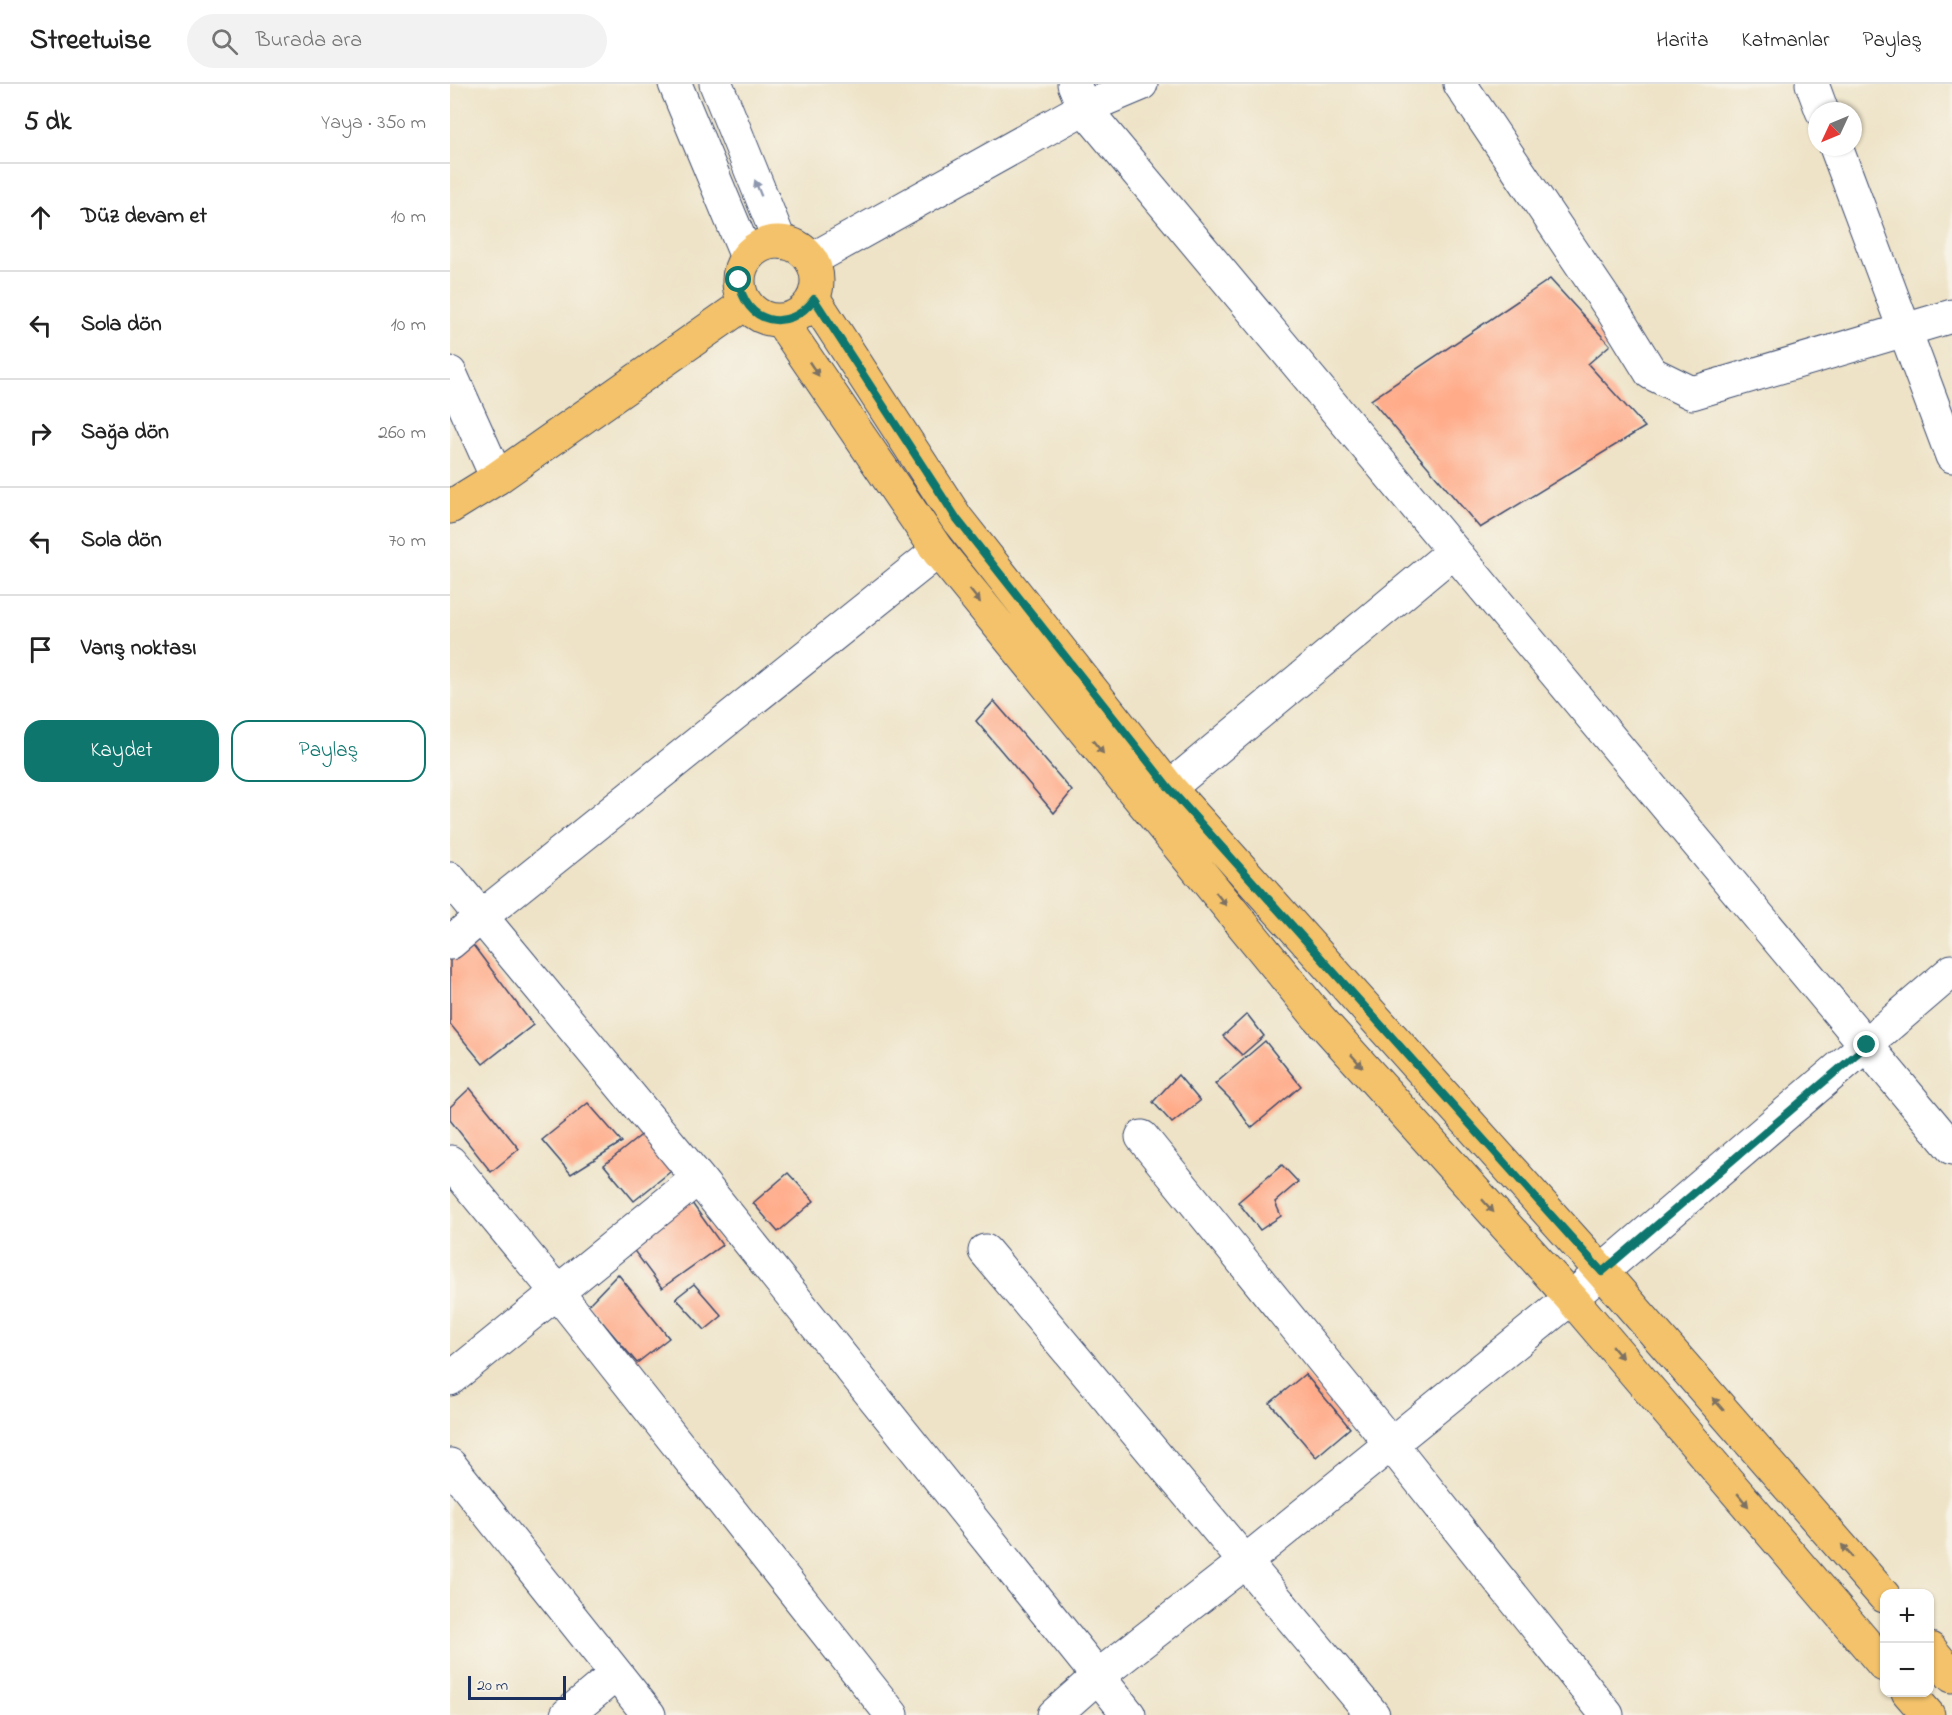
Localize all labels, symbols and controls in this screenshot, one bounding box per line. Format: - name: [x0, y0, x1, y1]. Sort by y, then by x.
- search box: [187, 14, 607, 68]
- text: Streetwise: [30, 21, 151, 62]
- icon: search: [208, 25, 241, 58]
- text: Burada ara: [256, 25, 362, 57]
- text: Harita: [1656, 26, 1709, 56]
- text: Katmanlar: [1742, 26, 1830, 56]
- text: Paylaş: [1863, 26, 1922, 56]
- north arrow: [1808, 102, 1862, 156]
- text: 5 dk: [24, 104, 71, 142]
- text: Yaya · 350 m: [321, 109, 426, 138]
- one-way arrow: [753, 179, 762, 197]
- icon: ahead: [24, 201, 57, 234]
- text: Düz devam et: [81, 201, 207, 233]
- text: 10 m: [390, 203, 426, 232]
- route start: [725, 266, 751, 292]
- icon: left: [24, 309, 57, 342]
- text: Sola dön: [81, 309, 162, 341]
- text: 10 m: [390, 311, 426, 340]
- one-way arrow: [808, 361, 819, 377]
- icon: right: [24, 417, 57, 450]
- text: Sağa dön: [81, 417, 169, 449]
- text: 260 m: [378, 419, 426, 448]
- icon: left: [24, 525, 57, 558]
- text: Sola dön: [81, 525, 162, 557]
- text: 70 m: [389, 527, 426, 556]
- one-way arrow: [969, 588, 982, 604]
- icon: arrive: [24, 633, 57, 666]
- text: Varış noktası: [81, 633, 196, 665]
- button: Kaydet: [24, 720, 219, 782]
- button: Paylaş: [231, 720, 426, 782]
- one-way arrow: [1092, 740, 1104, 755]
- one-way arrow: [1215, 891, 1228, 907]
- route end: [1853, 1031, 1879, 1057]
- one-way arrow: [1350, 1054, 1364, 1069]
- one-way arrow: [1481, 1198, 1494, 1213]
- one-way arrow: [1610, 1344, 1623, 1359]
- one-way arrow: [1712, 1397, 1725, 1412]
- one-way arrow: [1737, 1492, 1750, 1508]
- one-way arrow: [1841, 1544, 1854, 1559]
- map controls: [1880, 1589, 1934, 1697]
- button: +: [1880, 1589, 1934, 1643]
- button: −: [1880, 1643, 1934, 1697]
- scale bar: [468, 1673, 566, 1700]
- text: 20 m: [477, 1674, 508, 1698]

